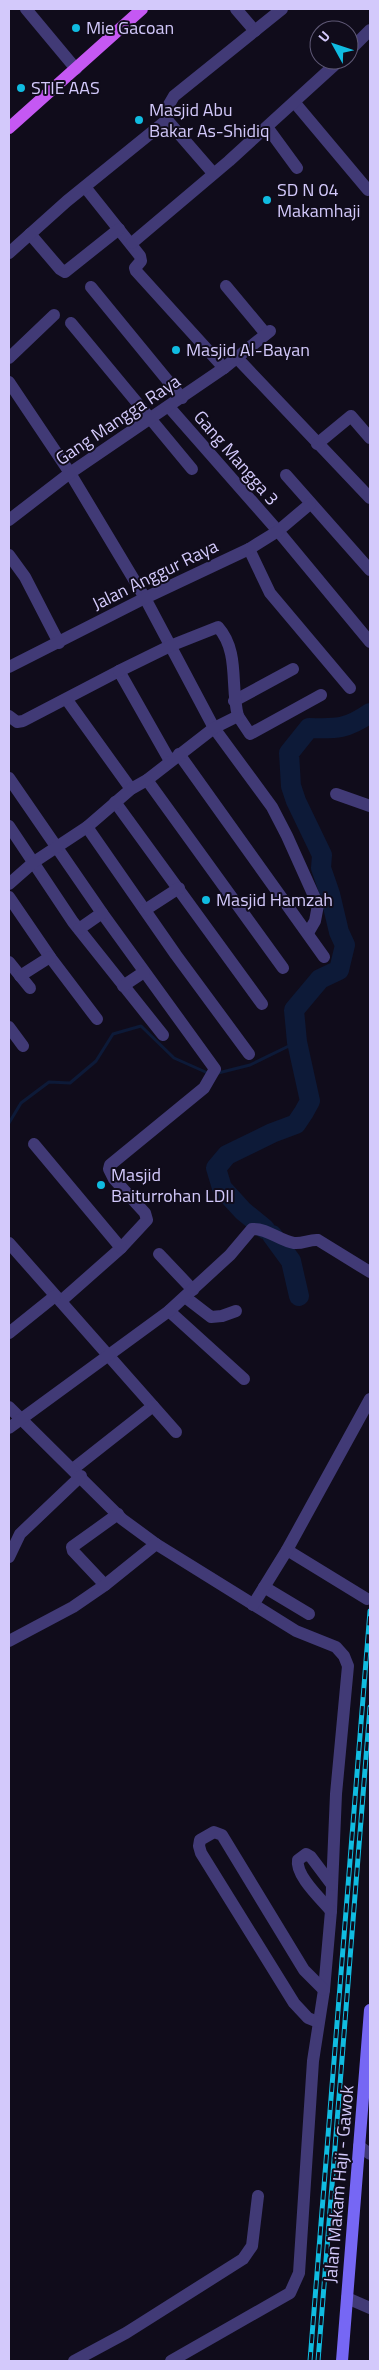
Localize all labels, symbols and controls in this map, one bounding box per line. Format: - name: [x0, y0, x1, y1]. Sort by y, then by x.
- place label: Mie Gacoan: [86, 14, 174, 41]
- north arrow: [309, 20, 359, 70]
- marker: Mie Gacoan: [70, 22, 82, 34]
- text: U: [313, 26, 335, 47]
- place label: STIE AAS: [31, 74, 100, 101]
- marker: STIE AAS: [15, 82, 27, 94]
- place label: Masjid Abu Bakar As-Shidiq: [149, 96, 270, 144]
- marker: Masjid Abu Bakar As-Shidiq: [133, 114, 145, 126]
- place label: SD N 04 Makamhaji: [277, 176, 360, 224]
- marker: SD N 04 Makamhaji: [261, 194, 273, 206]
- place label: Masjid Al-Bayan: [186, 336, 310, 363]
- marker: Masjid Al-Bayan: [170, 344, 182, 356]
- street label: Gang Mangga Raya: [50, 368, 186, 472]
- street label: Gang Mangga 3: [187, 404, 285, 511]
- street label: Jalan Anggur Raya: [87, 532, 222, 617]
- place label: Masjid Hamzah: [216, 886, 333, 913]
- marker: Masjid Hamzah: [200, 894, 212, 906]
- place label: Masjid Baiturrohan LDII: [111, 1161, 234, 1209]
- marker: Masjid Baiturrohan LDII: [95, 1179, 107, 1191]
- street label: Jalan Makam Haji - Gawok: [316, 2084, 361, 2284]

